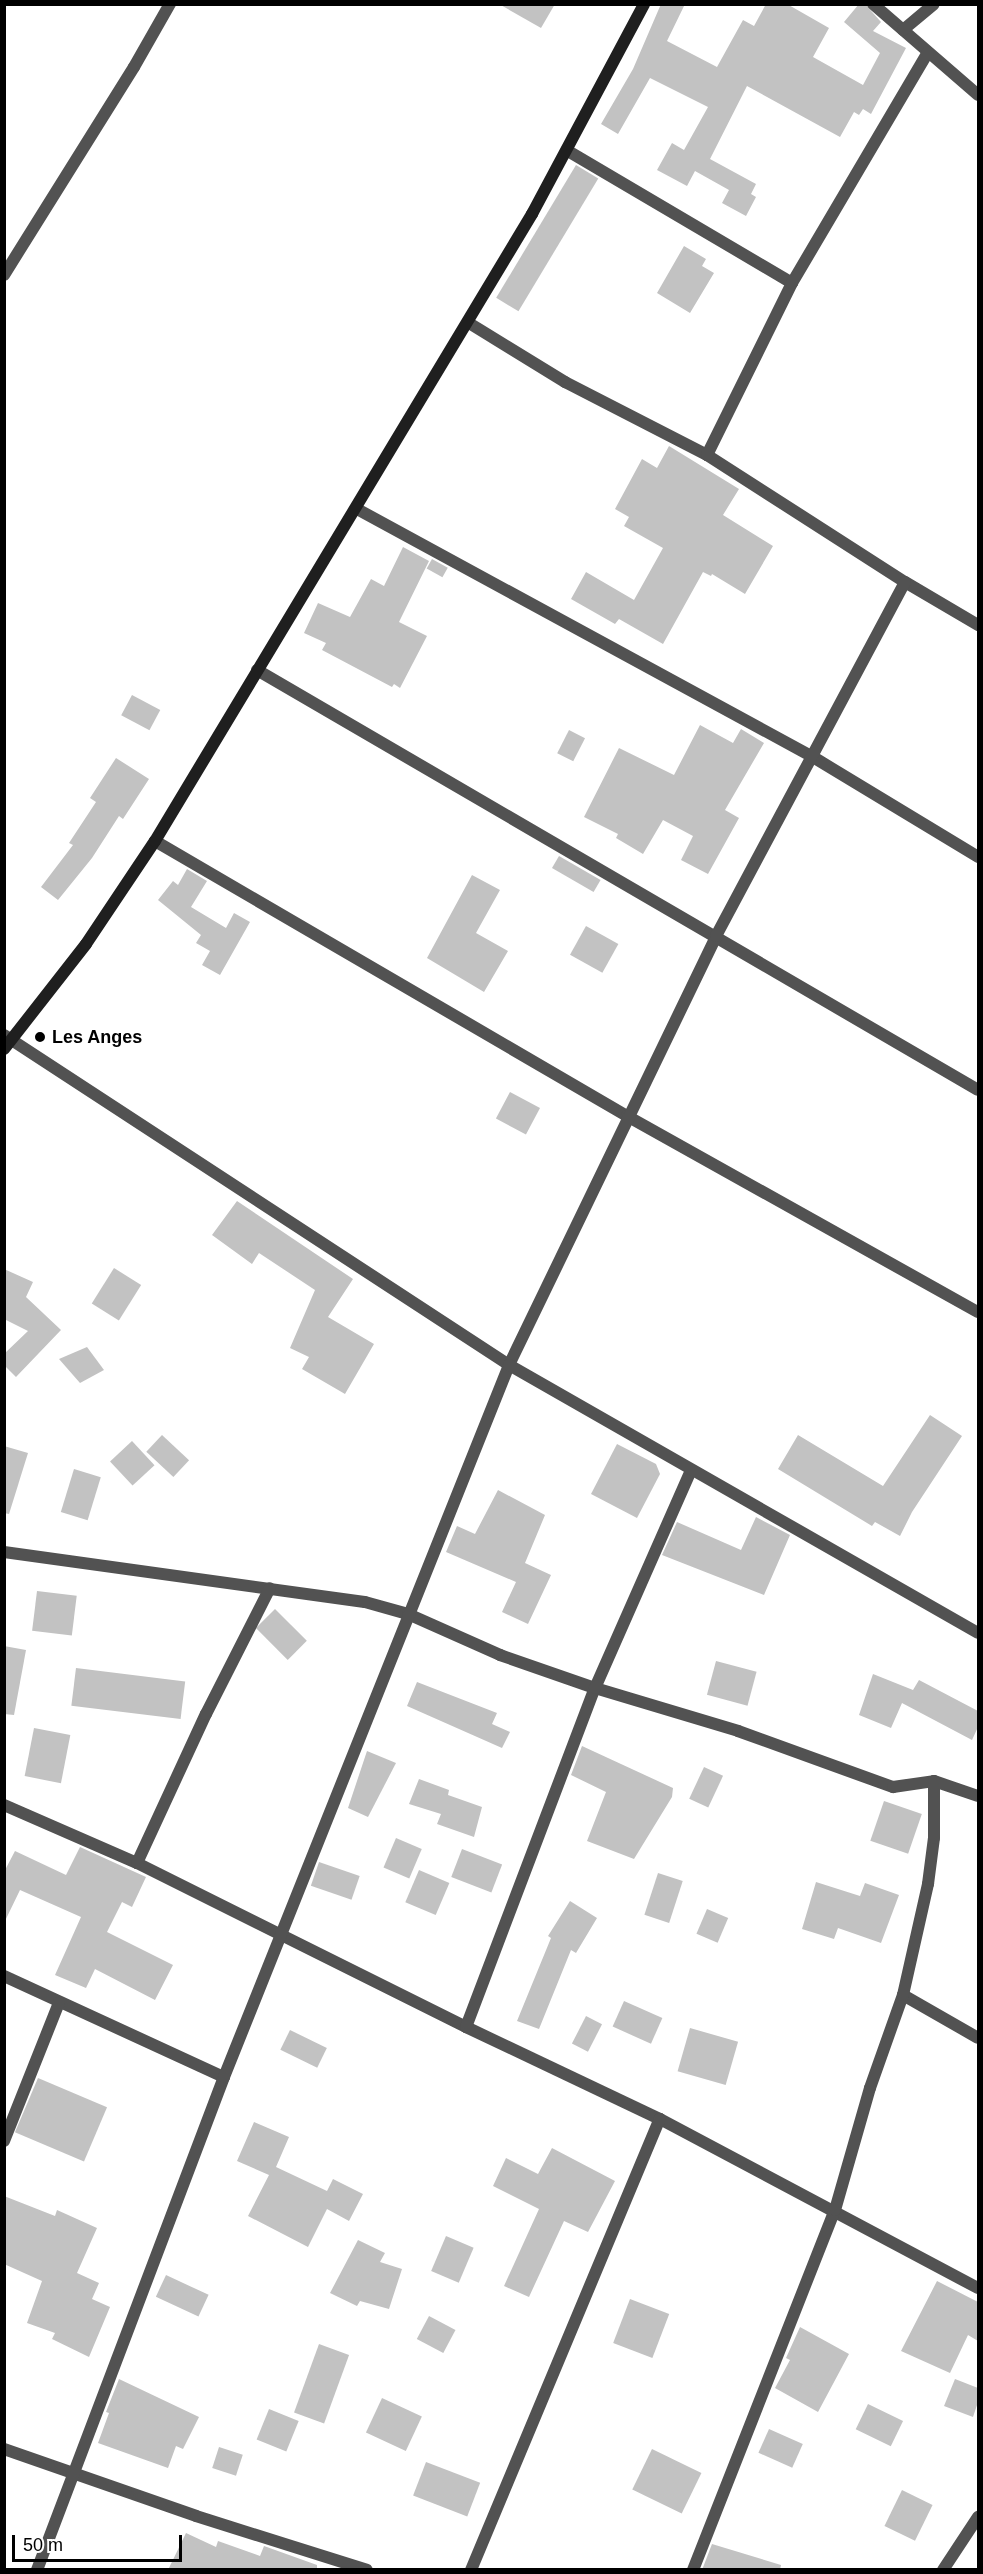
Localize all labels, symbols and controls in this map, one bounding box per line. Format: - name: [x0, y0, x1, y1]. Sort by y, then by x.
- place label: Les Anges: [52, 1026, 143, 1048]
- marker: Les Anges: [33, 1030, 47, 1044]
- scale bar: [15, 2523, 184, 2561]
- text: 50 m: [23, 2535, 63, 2555]

